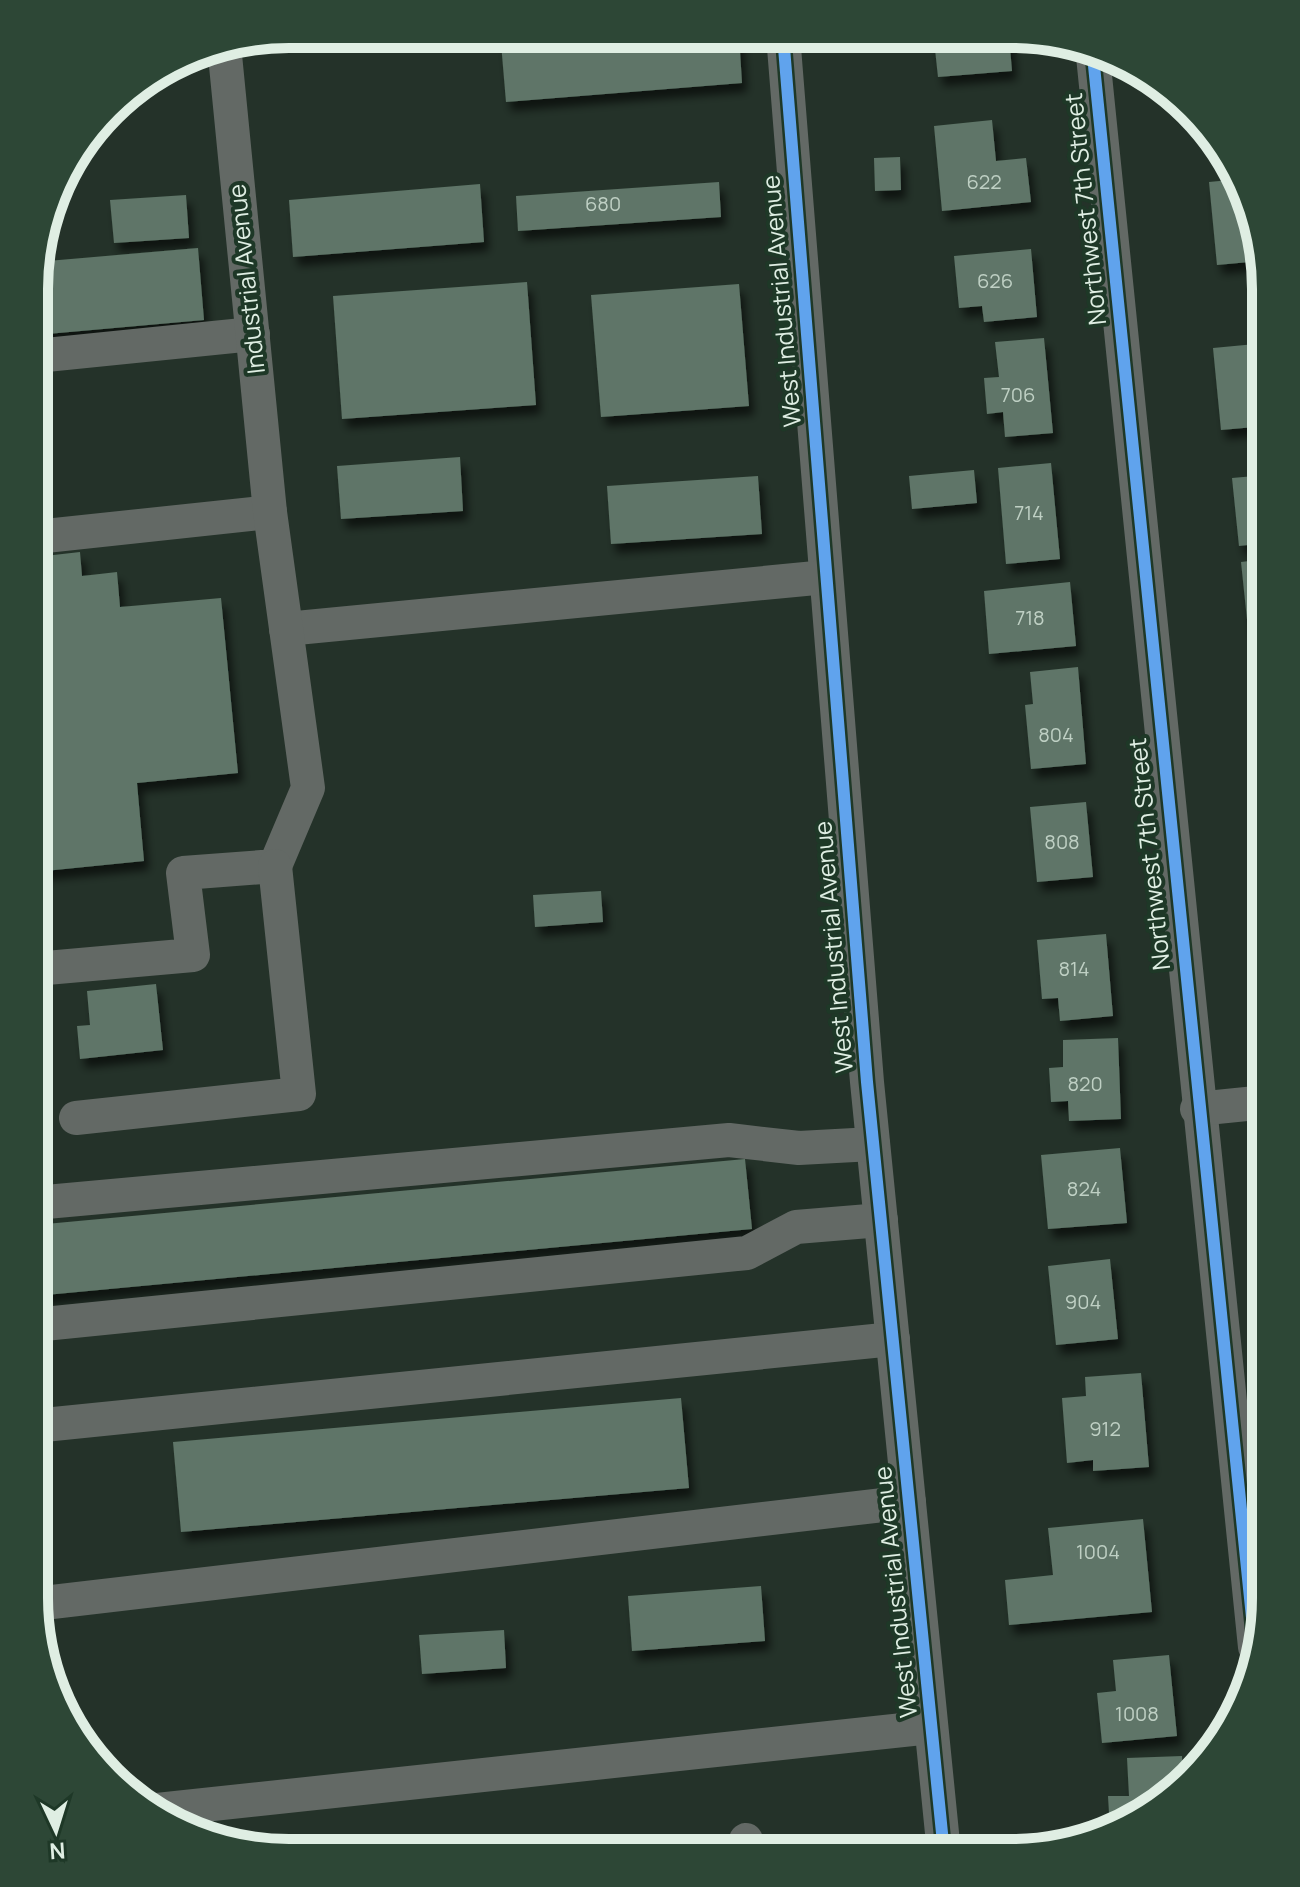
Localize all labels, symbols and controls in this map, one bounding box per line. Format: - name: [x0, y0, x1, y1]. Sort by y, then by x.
- street label: Northwest 7th Street: [1056, 91, 1113, 327]
- house number: 622: [966, 168, 1002, 195]
- street label: West Industrial Avenue: [753, 174, 808, 428]
- street label: Industrial Avenue: [219, 183, 272, 376]
- house number: 680: [585, 190, 621, 217]
- house number: 626: [977, 267, 1013, 294]
- house number: 706: [1001, 381, 1035, 408]
- house number: 714: [1014, 499, 1044, 526]
- house number: 718: [1015, 604, 1045, 631]
- house number: 804: [1038, 721, 1074, 748]
- street label: Northwest 7th Street: [1120, 736, 1177, 972]
- street label: West Industrial Avenue: [805, 820, 860, 1074]
- house number: 808: [1044, 828, 1080, 855]
- house number: 814: [1058, 955, 1090, 982]
- house number: 820: [1067, 1070, 1103, 1097]
- house number: 824: [1067, 1175, 1101, 1202]
- house number: 904: [1065, 1288, 1101, 1315]
- house number: 912: [1089, 1415, 1121, 1442]
- street label: West Industrial Avenue: [865, 1465, 924, 1720]
- house number: 1004: [1076, 1538, 1120, 1565]
- house number: 1008: [1115, 1700, 1159, 1727]
- north arrow: [16, 1791, 96, 1871]
- text: N: [48, 1835, 66, 1866]

